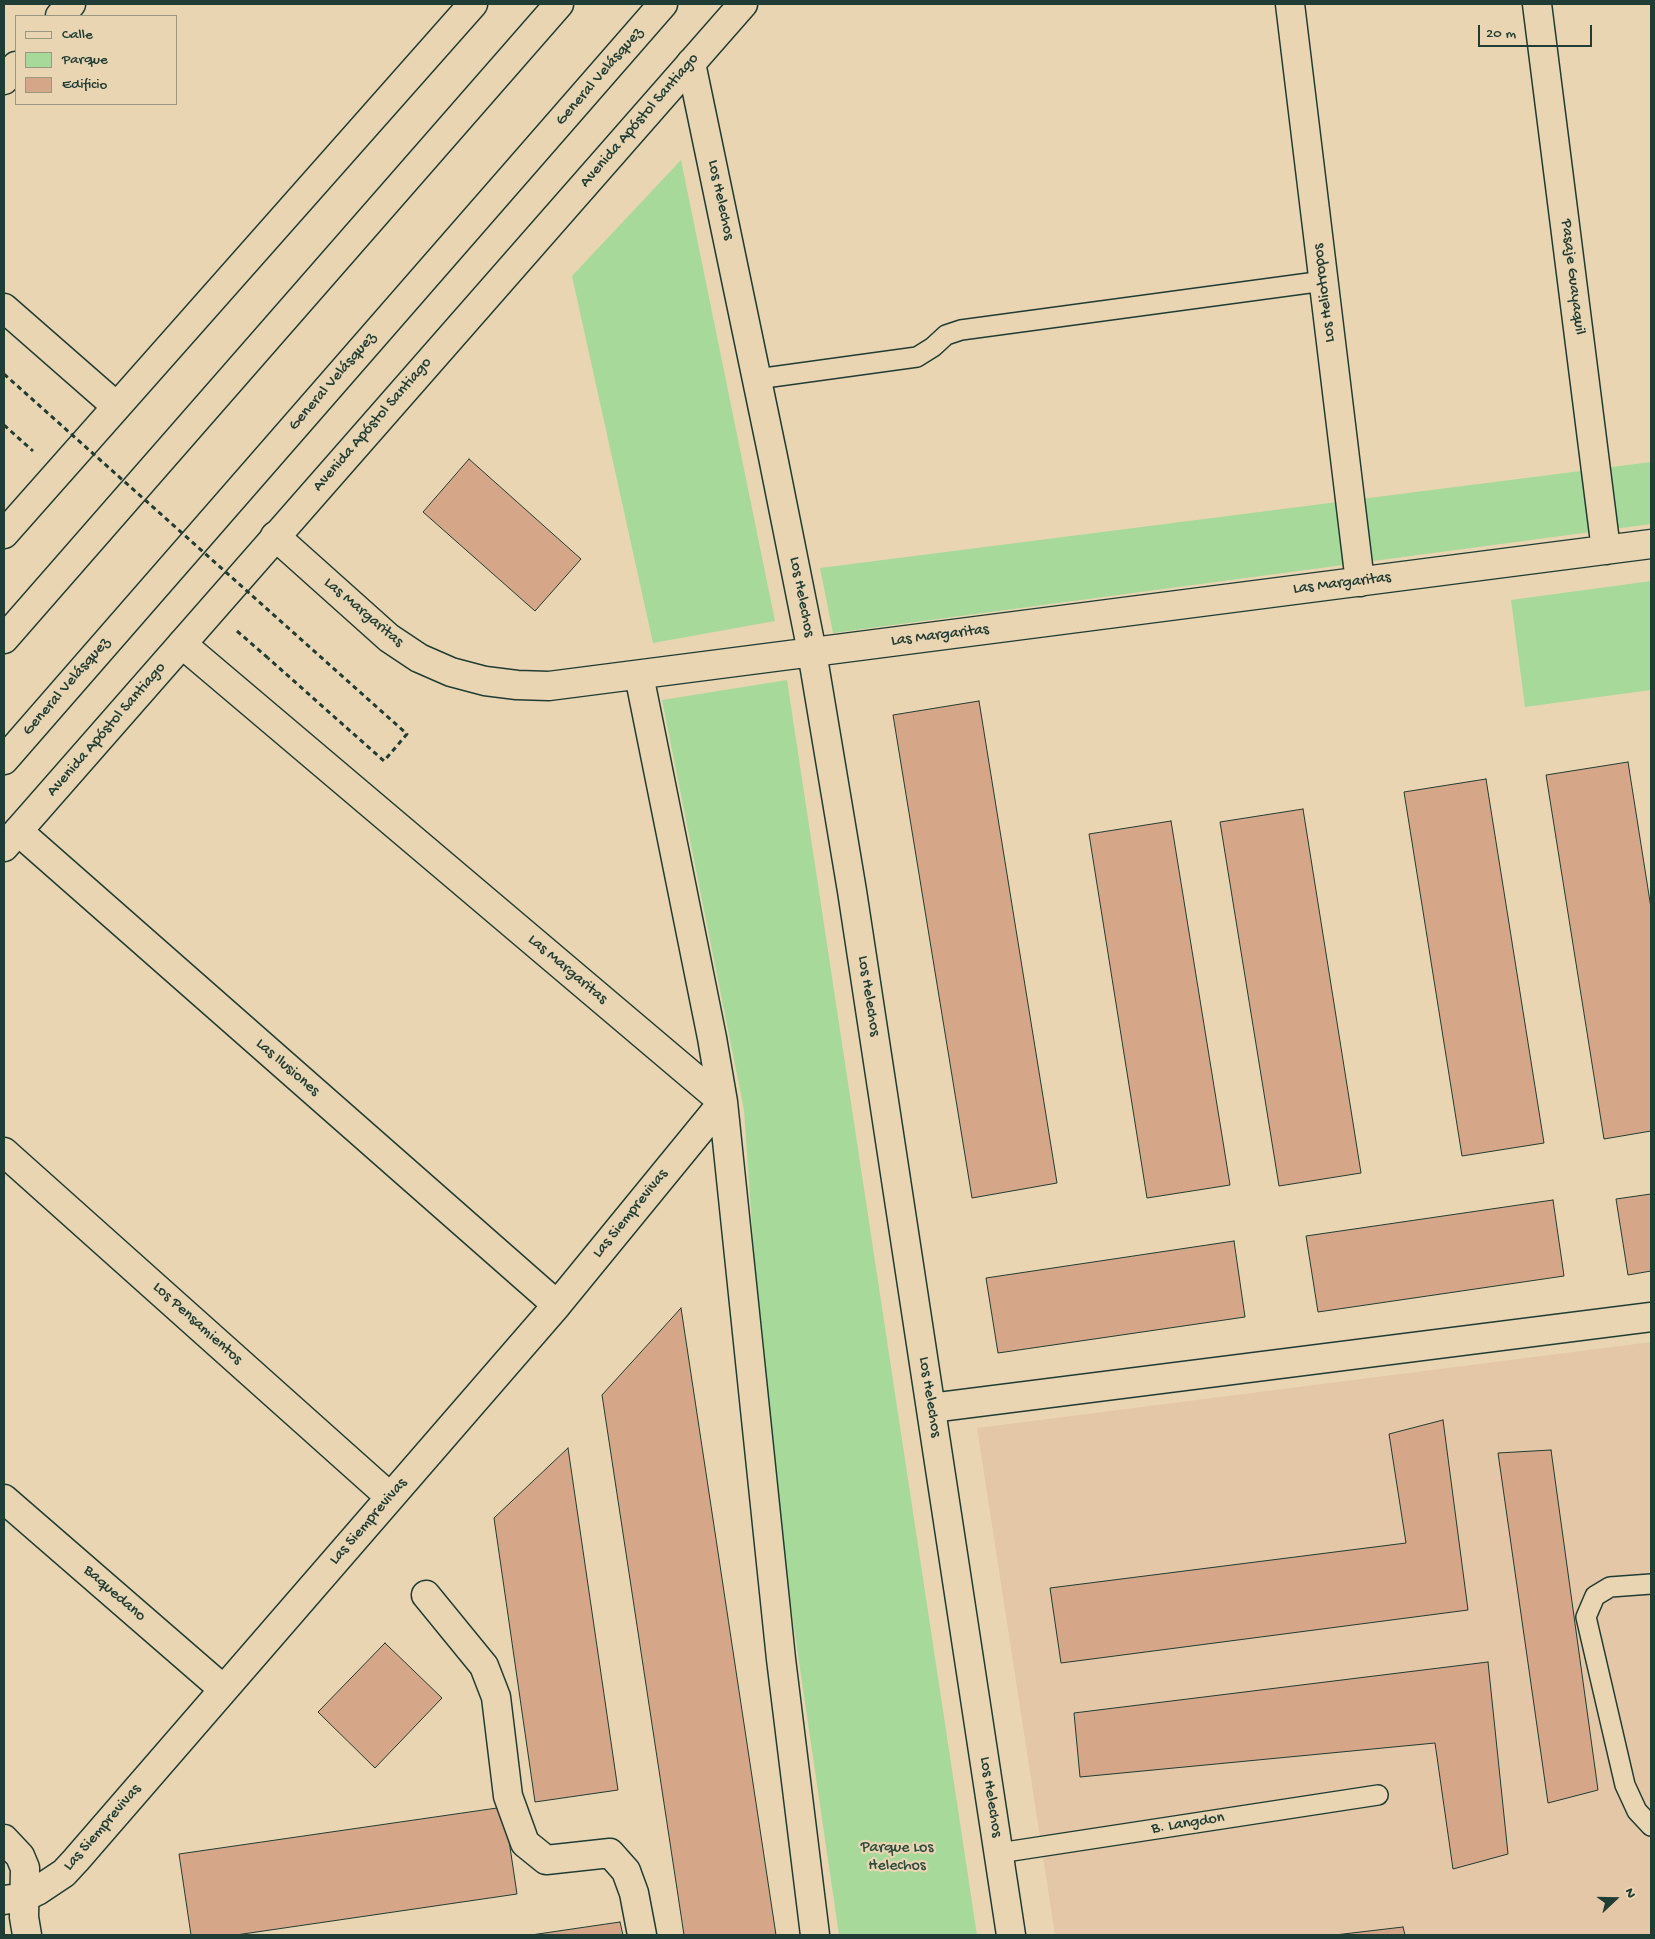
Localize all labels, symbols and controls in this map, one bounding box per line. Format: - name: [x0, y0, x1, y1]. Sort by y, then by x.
- legend: [15, 15, 178, 105]
- scale bar: [1480, 15, 1594, 47]
- street label: General Velásquez: [552, 24, 648, 130]
- text: 20 m: [1486, 25, 1516, 43]
- text: Calle: [62, 26, 93, 44]
- street label: Avenida Apóstol Santiago: [576, 50, 704, 192]
- text: Parque: [62, 51, 108, 69]
- text: Edificio: [62, 76, 107, 94]
- street label: Los Helechos: [702, 158, 738, 242]
- street label: Pasaje Guayaquil: [1555, 218, 1589, 336]
- street label: Los Heliotropos: [1309, 243, 1341, 343]
- street label: General Velásquez: [285, 329, 381, 435]
- street label: Avenida Apóstol Santiago: [309, 354, 437, 496]
- street label: Los Helechos: [784, 555, 818, 639]
- street label: Las Margaritas: [1292, 568, 1392, 600]
- street label: Las Margaritas: [319, 574, 407, 652]
- street label: Las Margaritas: [890, 620, 990, 652]
- street label: General Velásquez: [19, 634, 115, 740]
- street label: Avenida Apóstol Santiago: [43, 659, 171, 801]
- street label: Las Margaritas: [523, 931, 611, 1009]
- street label: Los Helechos: [852, 954, 884, 1038]
- street label: Las Ilusiones: [251, 1035, 323, 1101]
- street label: Las Siemprevivas: [589, 1166, 673, 1262]
- street label: Los Pensamientos: [148, 1278, 246, 1370]
- street label: Los Helechos: [913, 1355, 945, 1439]
- street label: Las Siemprevivas: [326, 1475, 412, 1569]
- street label: Baquedano: [79, 1562, 149, 1626]
- street label: Los Helechos: [974, 1755, 1006, 1839]
- street label: Las Siemprevivas: [60, 1781, 146, 1875]
- street label: B. Langdon: [1150, 1809, 1226, 1839]
- park label: Parque Los Helechos: [861, 1839, 933, 1877]
- north arrow: [1590, 1874, 1640, 1924]
- text: N: [1620, 1886, 1639, 1901]

